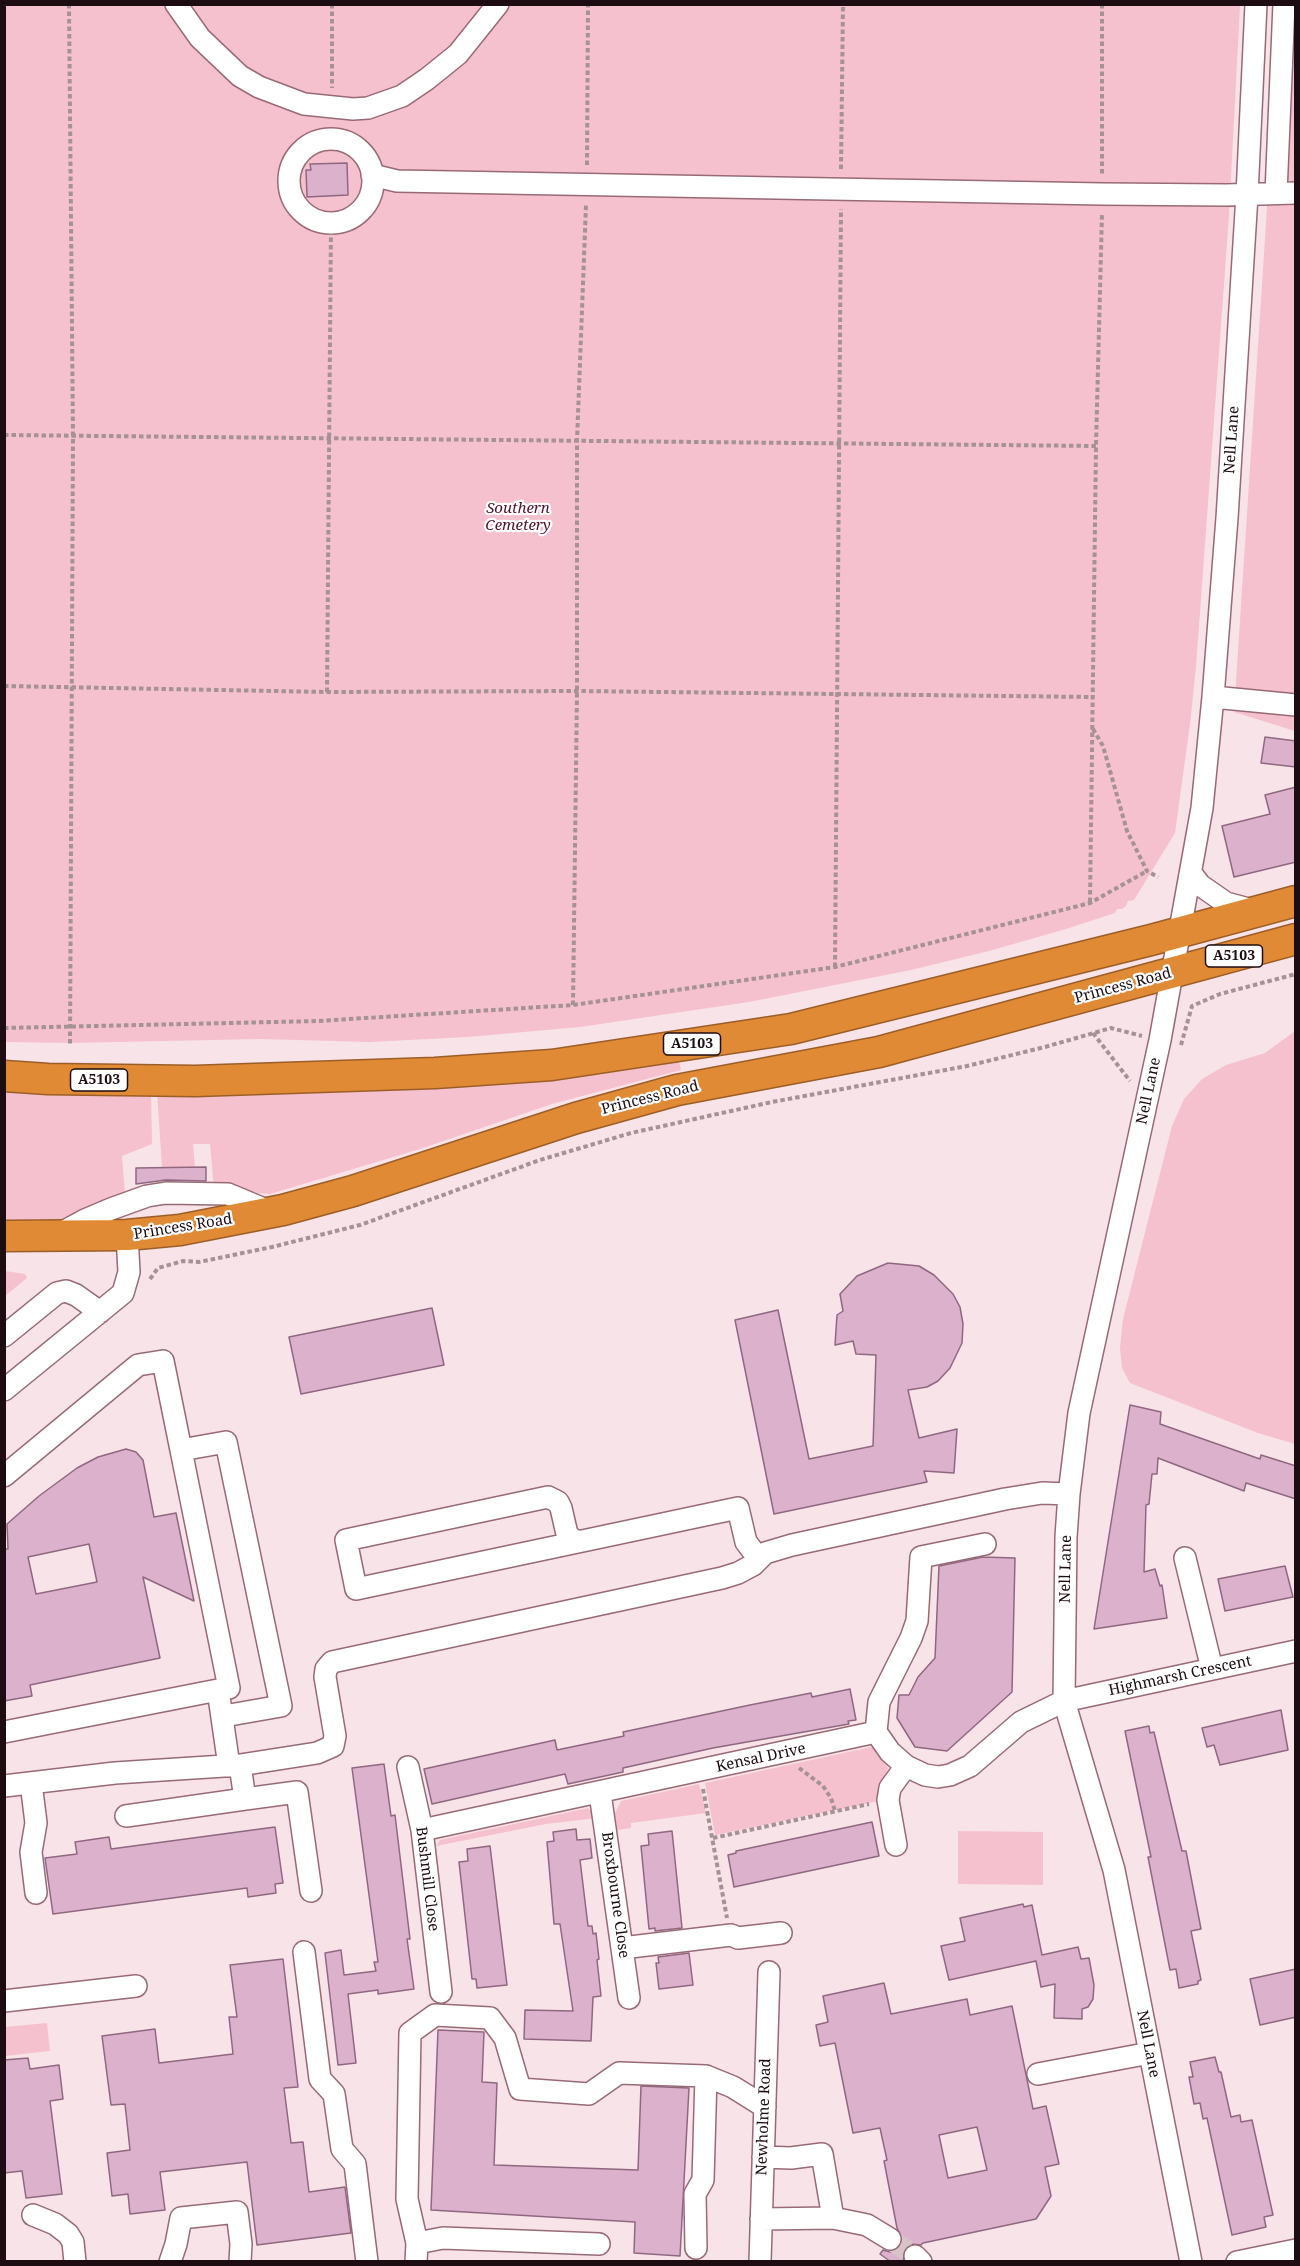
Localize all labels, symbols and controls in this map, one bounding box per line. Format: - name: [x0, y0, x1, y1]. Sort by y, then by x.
- street label: Nell Lane: [1221, 405, 1243, 475]
- park label: Southern Cemetery: [485, 500, 551, 535]
- road number: A5103: [1206, 945, 1262, 967]
- street label: Princess Road: [1073, 964, 1173, 1008]
- road number: A5103: [664, 1033, 720, 1055]
- street label: Nell Lane: [1133, 1056, 1165, 1126]
- road number: A5103: [70, 1069, 128, 1091]
- street label: Princess Road: [600, 1077, 700, 1119]
- street label: Princess Road: [132, 1210, 234, 1244]
- street label: Nell Lane: [1056, 1535, 1076, 1603]
- street label: Highmarsh Crescent: [1107, 1652, 1253, 1700]
- street label: Kensal Drive: [715, 1740, 807, 1776]
- street label: Bushmill Close: [412, 1826, 442, 1932]
- street label: Broxbourne Close: [597, 1831, 633, 1959]
- street label: Nell Lane: [1133, 2009, 1163, 2079]
- street label: Newholme Road: [753, 2058, 775, 2176]

